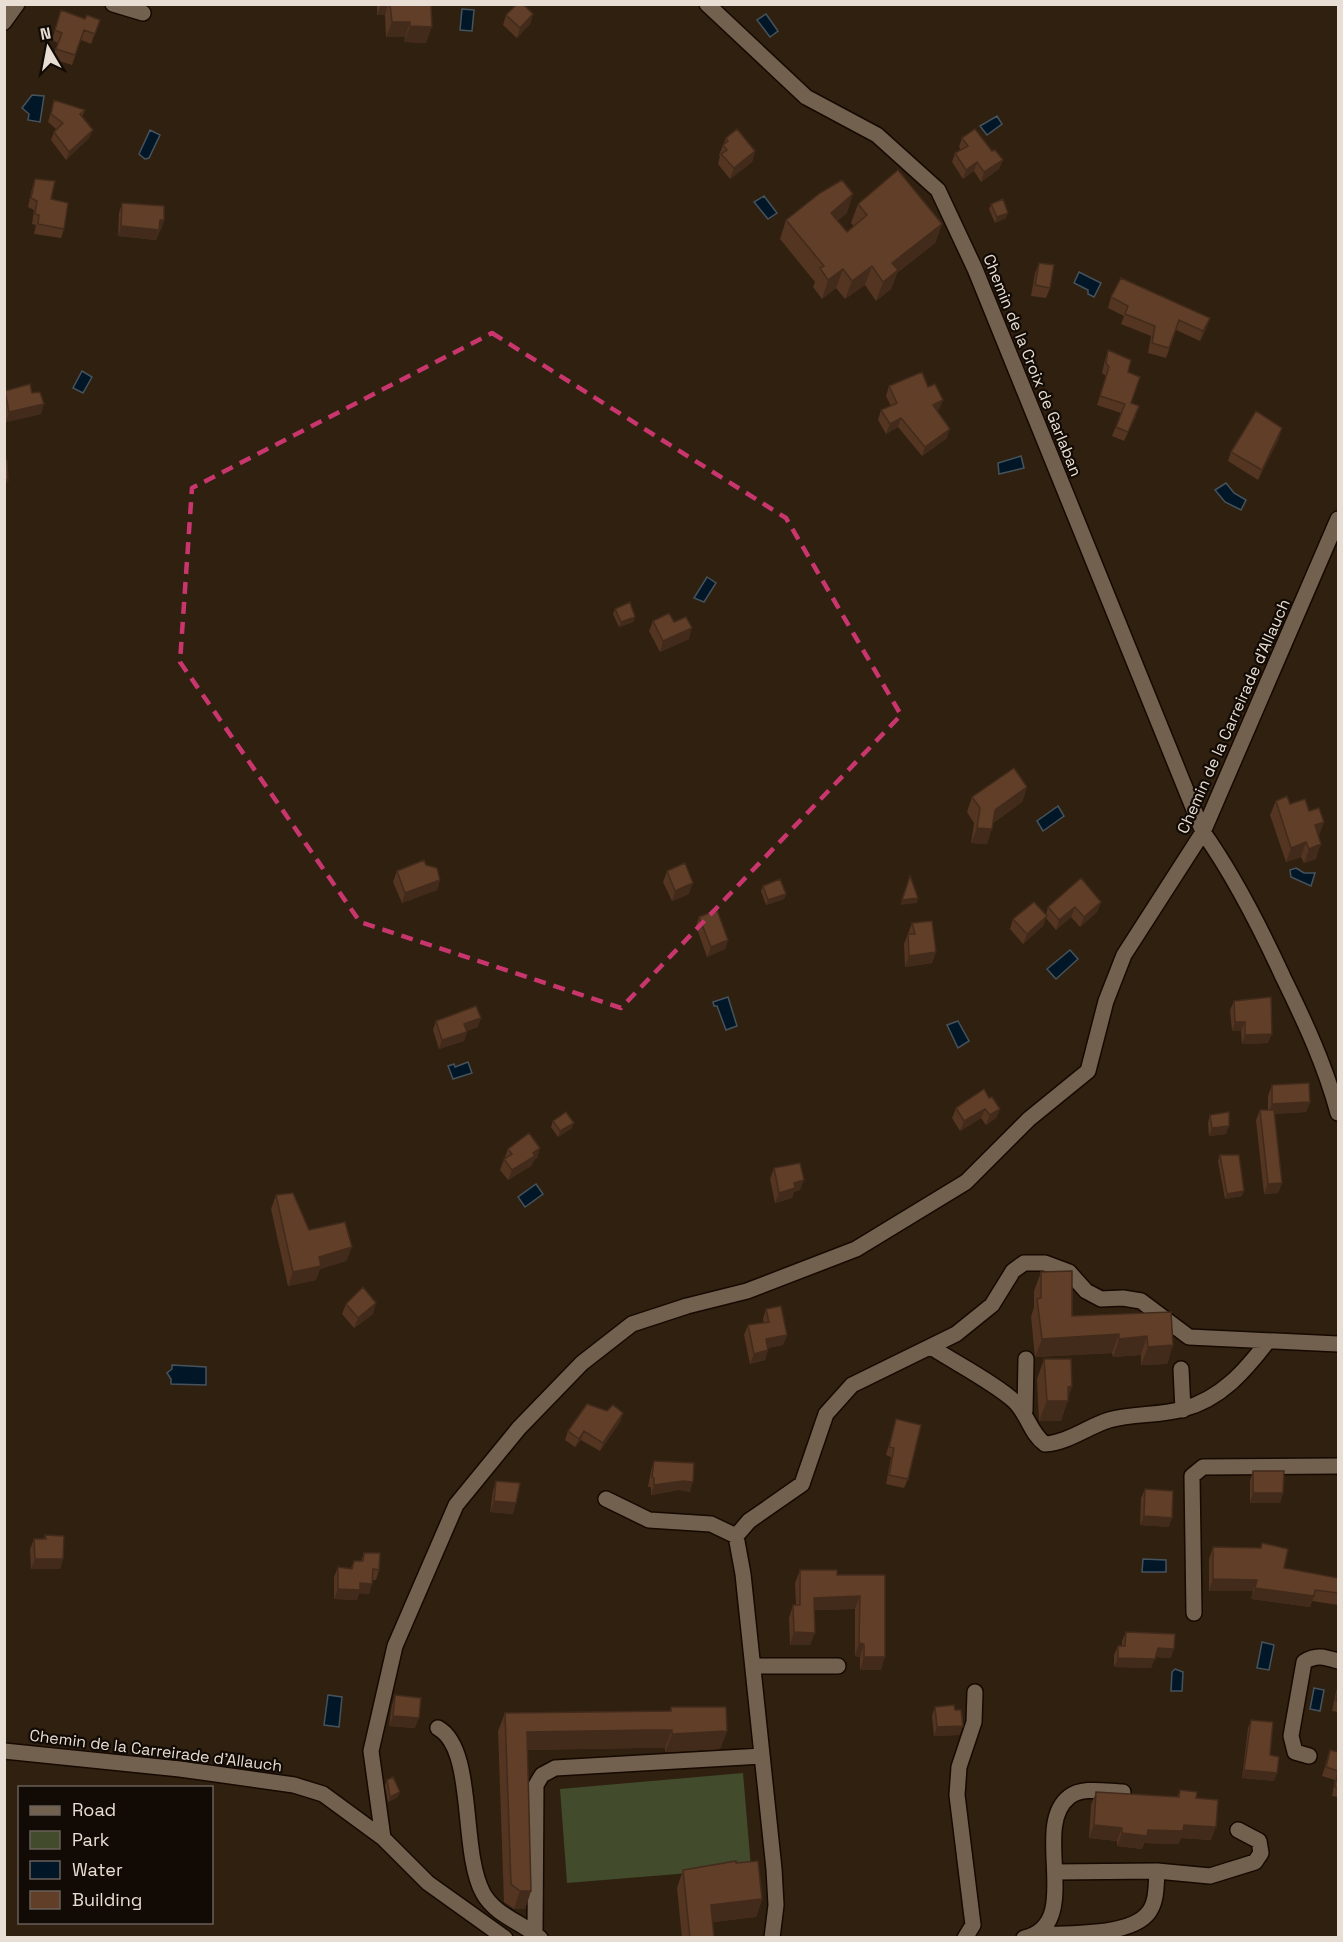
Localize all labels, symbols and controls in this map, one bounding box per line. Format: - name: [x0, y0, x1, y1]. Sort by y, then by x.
- north arrow: [18, 18, 78, 78]
- text: N: [38, 22, 53, 45]
- street label: Chemin de la Croix de Garlaban: [978, 251, 1087, 479]
- street label: Chemin de la Carreirade d'Allauch: [1172, 596, 1295, 837]
- street label: Chemin de la Carreirade d'Allauch: [28, 1725, 284, 1776]
- legend: [18, 1786, 213, 1924]
- text: Road: [72, 1798, 116, 1821]
- text: Park: [72, 1828, 110, 1851]
- text: Water: [72, 1858, 123, 1881]
- text: Building: [72, 1888, 142, 1911]

